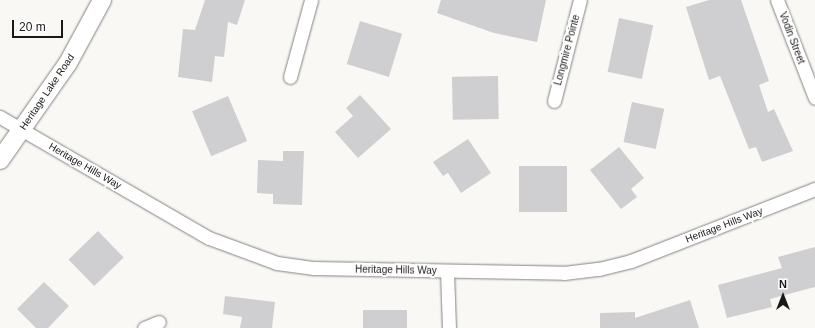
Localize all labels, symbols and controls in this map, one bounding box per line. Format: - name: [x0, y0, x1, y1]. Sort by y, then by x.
- street label: Vodin Street: [777, 10, 807, 66]
- scale bar: [14, 12, 65, 38]
- street label: Longmire Pointe: [552, 13, 582, 87]
- text: 20 m: [19, 20, 46, 34]
- street label: Heritage Lake Road: [17, 52, 77, 132]
- street label: Heritage Hills Way: [47, 140, 123, 192]
- street label: Heritage Hills Way: [684, 205, 764, 245]
- street label: Heritage Hills Way: [355, 263, 437, 277]
- north arrow: [763, 276, 803, 316]
- text: N: [779, 278, 787, 290]

